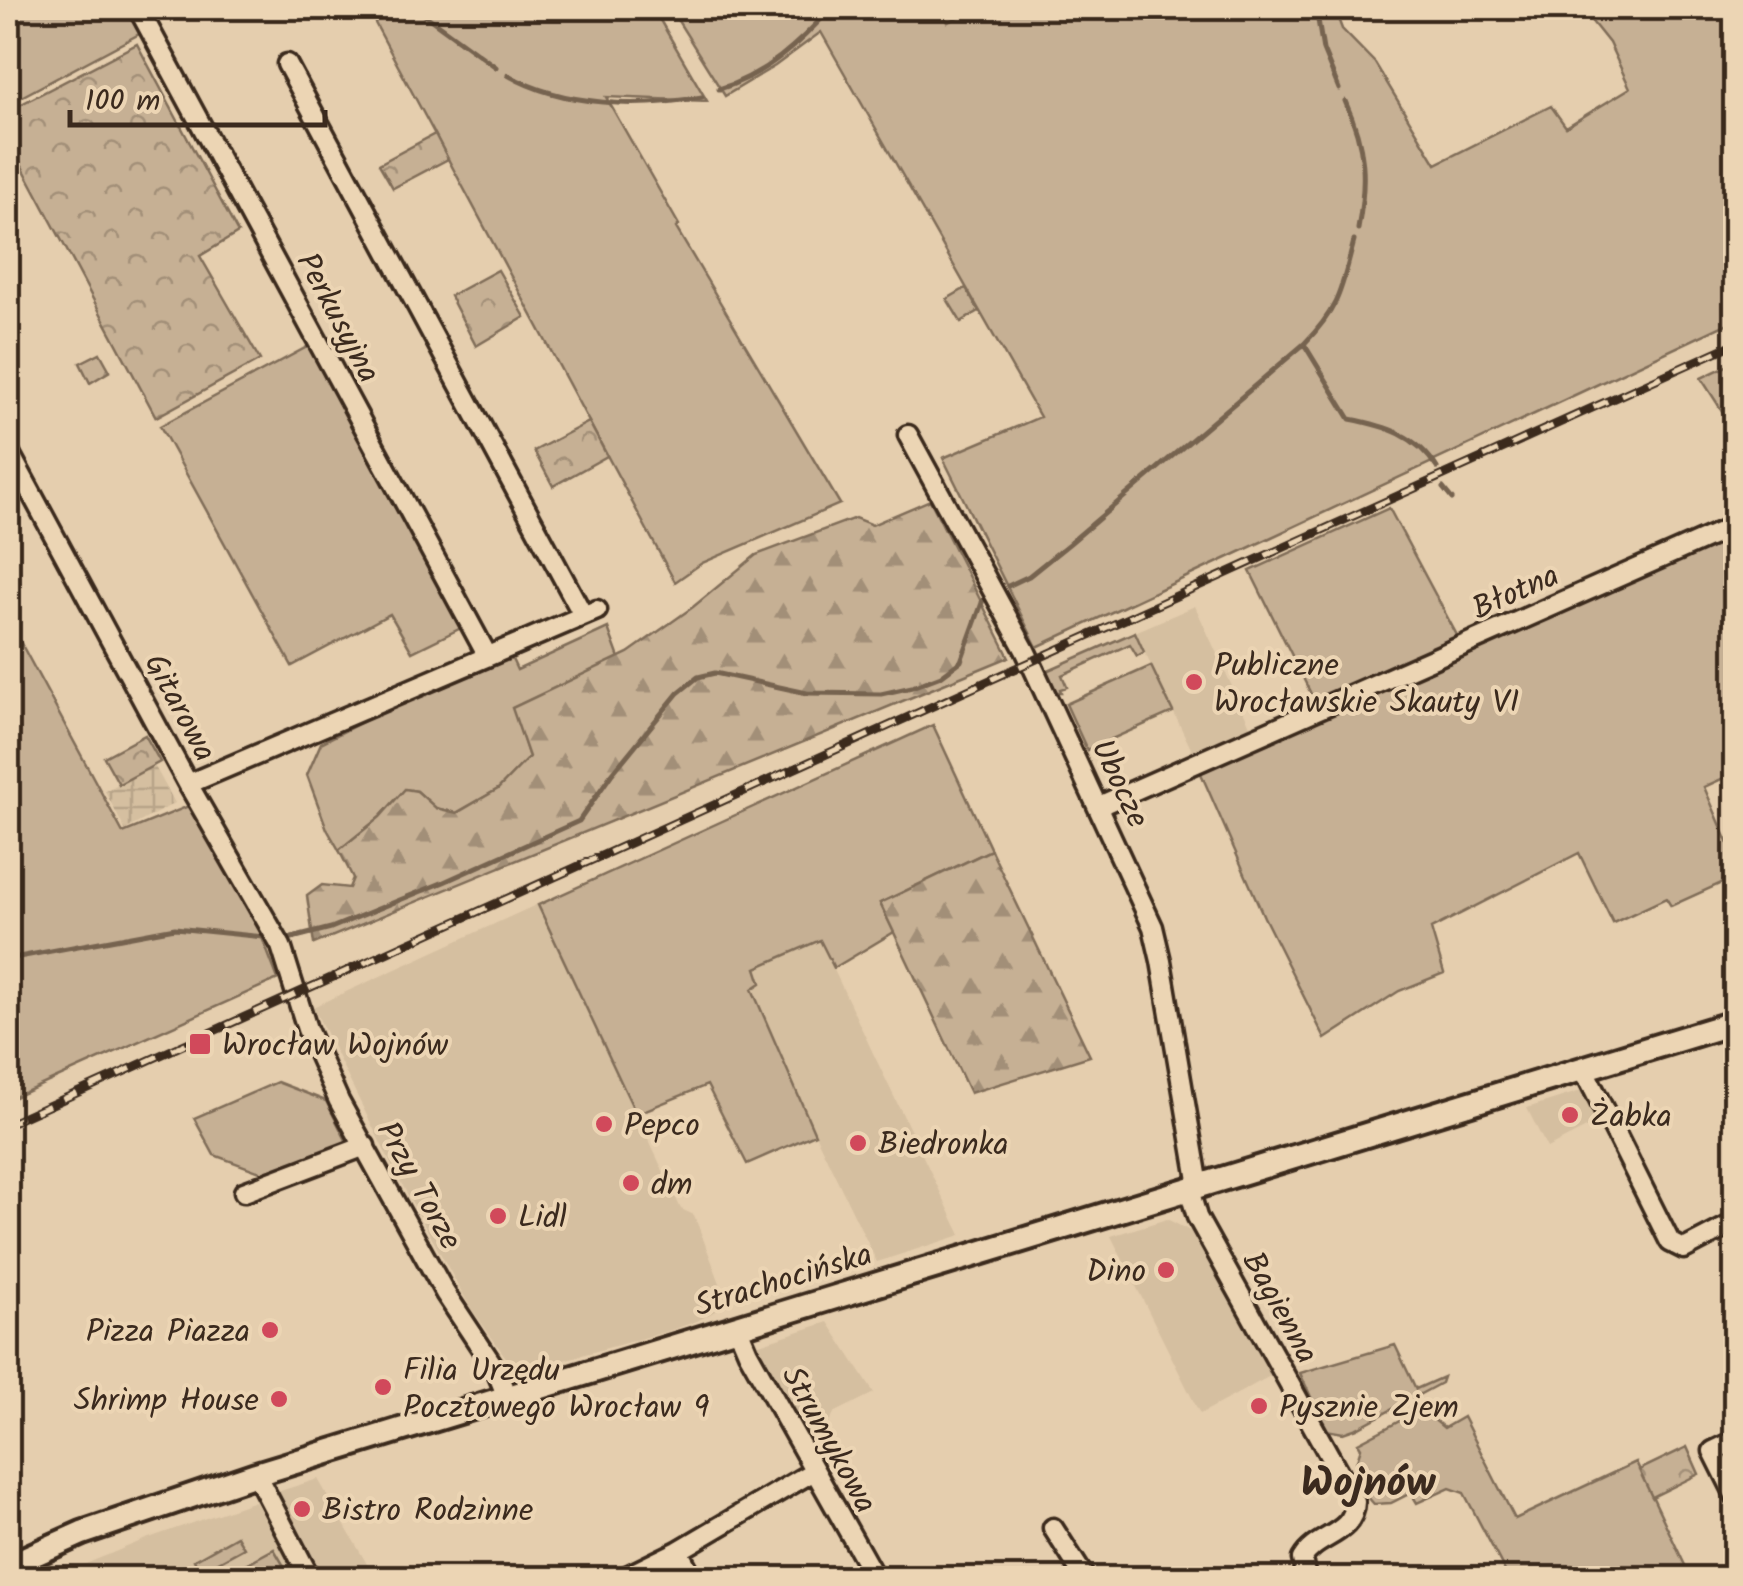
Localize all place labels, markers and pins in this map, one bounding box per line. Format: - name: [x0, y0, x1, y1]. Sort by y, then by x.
- place label: Publiczne Wrocławskie Skauty VI: [1214, 641, 1520, 729]
- marker: Publiczne Wrocławskie Skauty VI: [1183, 671, 1205, 693]
- place label: Wrocław Wojnów: [222, 1021, 448, 1072]
- marker: Wrocław Wojnów: [187, 1031, 213, 1057]
- place label: Żabka: [1590, 1092, 1672, 1143]
- place label: Pepco: [624, 1101, 700, 1152]
- marker: Żabka: [1559, 1104, 1581, 1126]
- marker: Pepco: [593, 1113, 615, 1135]
- place label: Biedronka: [878, 1120, 1009, 1171]
- marker: Biedronka: [847, 1132, 869, 1154]
- place label: dm: [651, 1160, 692, 1211]
- marker: dm: [620, 1172, 642, 1194]
- place label: Lidl: [518, 1193, 567, 1244]
- marker: Lidl: [487, 1205, 509, 1227]
- place label: Dino: [1086, 1247, 1146, 1298]
- marker: Dino: [1155, 1259, 1177, 1281]
- place label: Pizza Piazza: [86, 1307, 250, 1358]
- marker: Pizza Piazza: [259, 1319, 281, 1341]
- place label: Filia Urzędu Pocztowego Wrocław 9: [403, 1346, 710, 1434]
- place label: Shrimp House: [74, 1376, 259, 1427]
- marker: Filia Urzędu Pocztowego Wrocław 9: [372, 1376, 394, 1398]
- place label: Pysznie Zjem: [1279, 1383, 1459, 1434]
- marker: Shrimp House: [268, 1388, 290, 1410]
- marker: Pysznie Zjem: [1248, 1395, 1270, 1417]
- place label: Bistro Rodzinne: [322, 1486, 533, 1537]
- marker: Bistro Rodzinne: [291, 1498, 313, 1520]

